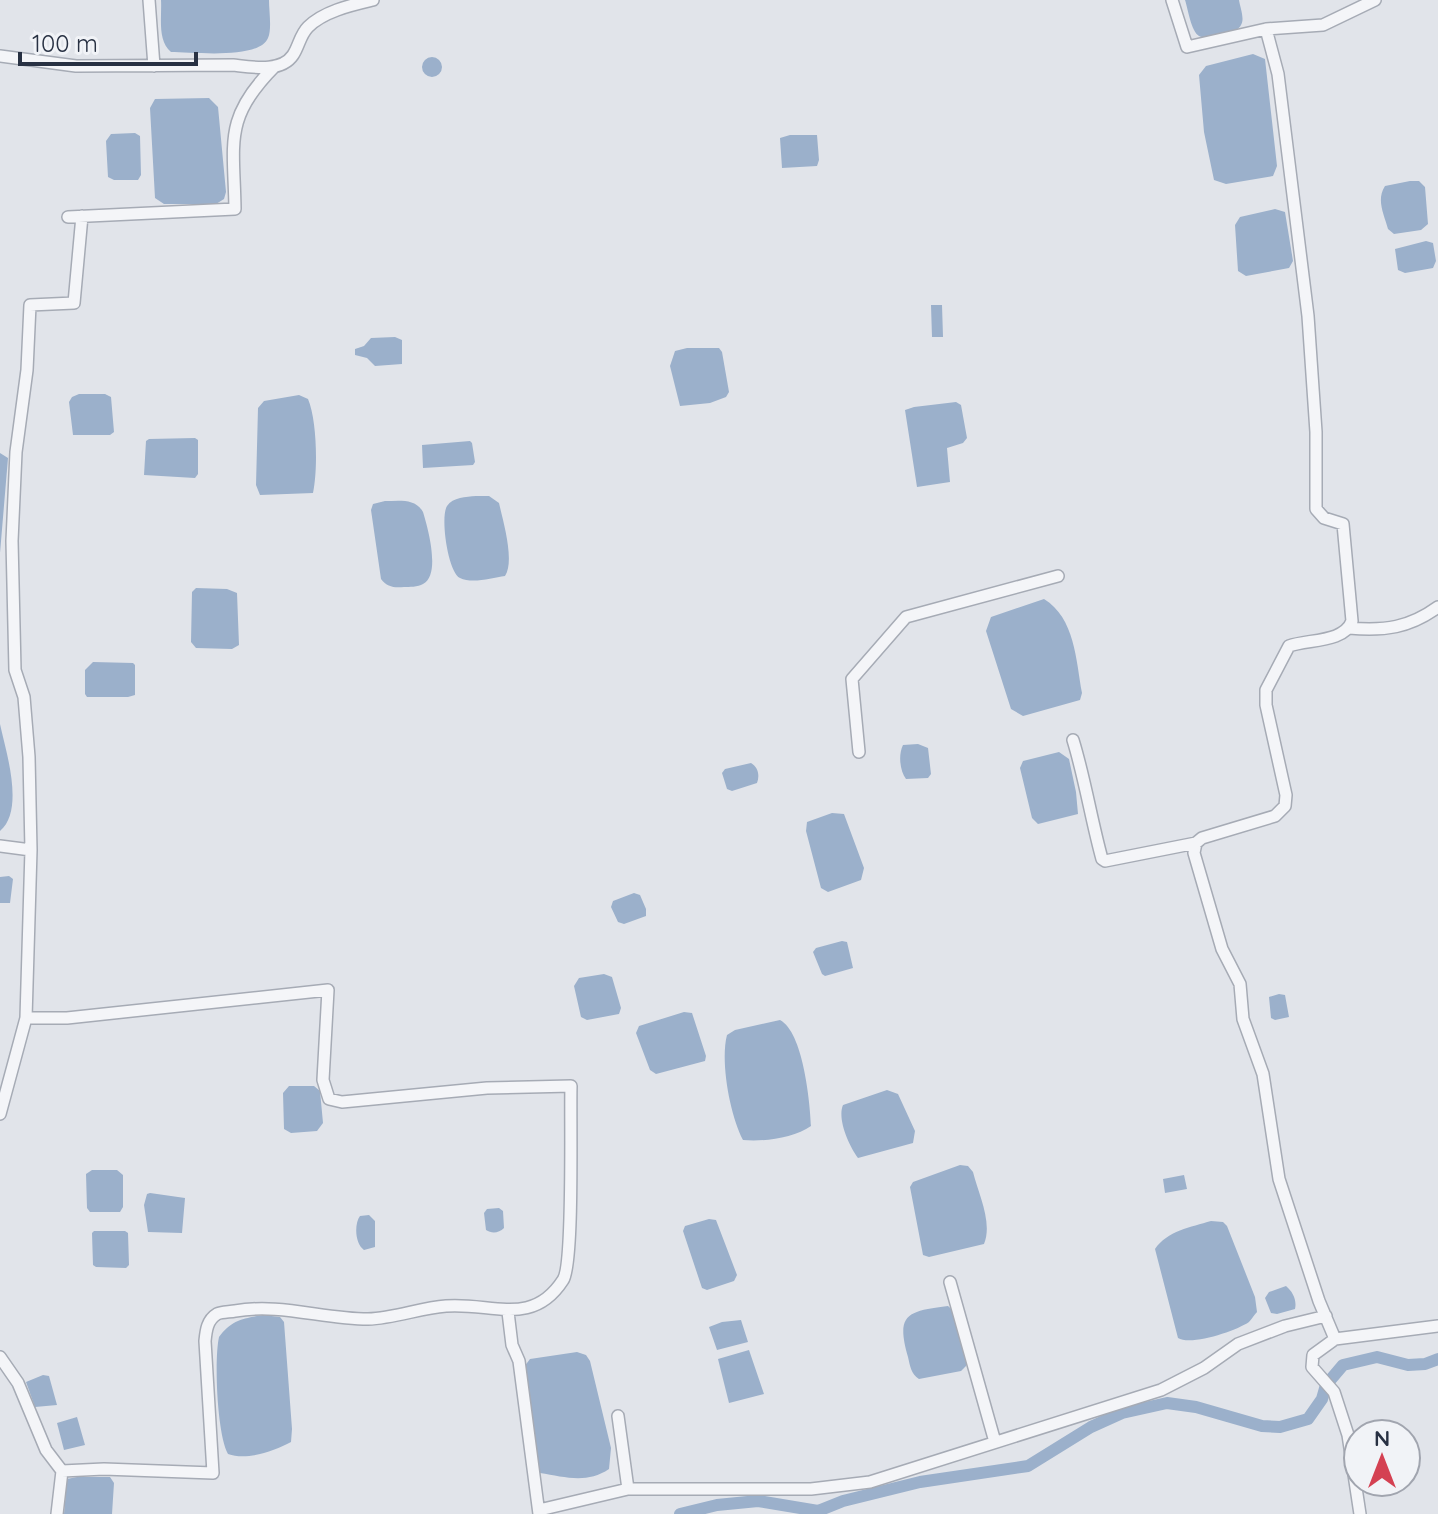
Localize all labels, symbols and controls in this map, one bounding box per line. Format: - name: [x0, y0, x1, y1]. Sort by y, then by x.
- scale bar: [20, 16, 196, 66]
- text: 100 m: [32, 28, 98, 58]
- north arrow: [1342, 1418, 1422, 1498]
- text: N: [1374, 1424, 1390, 1452]

